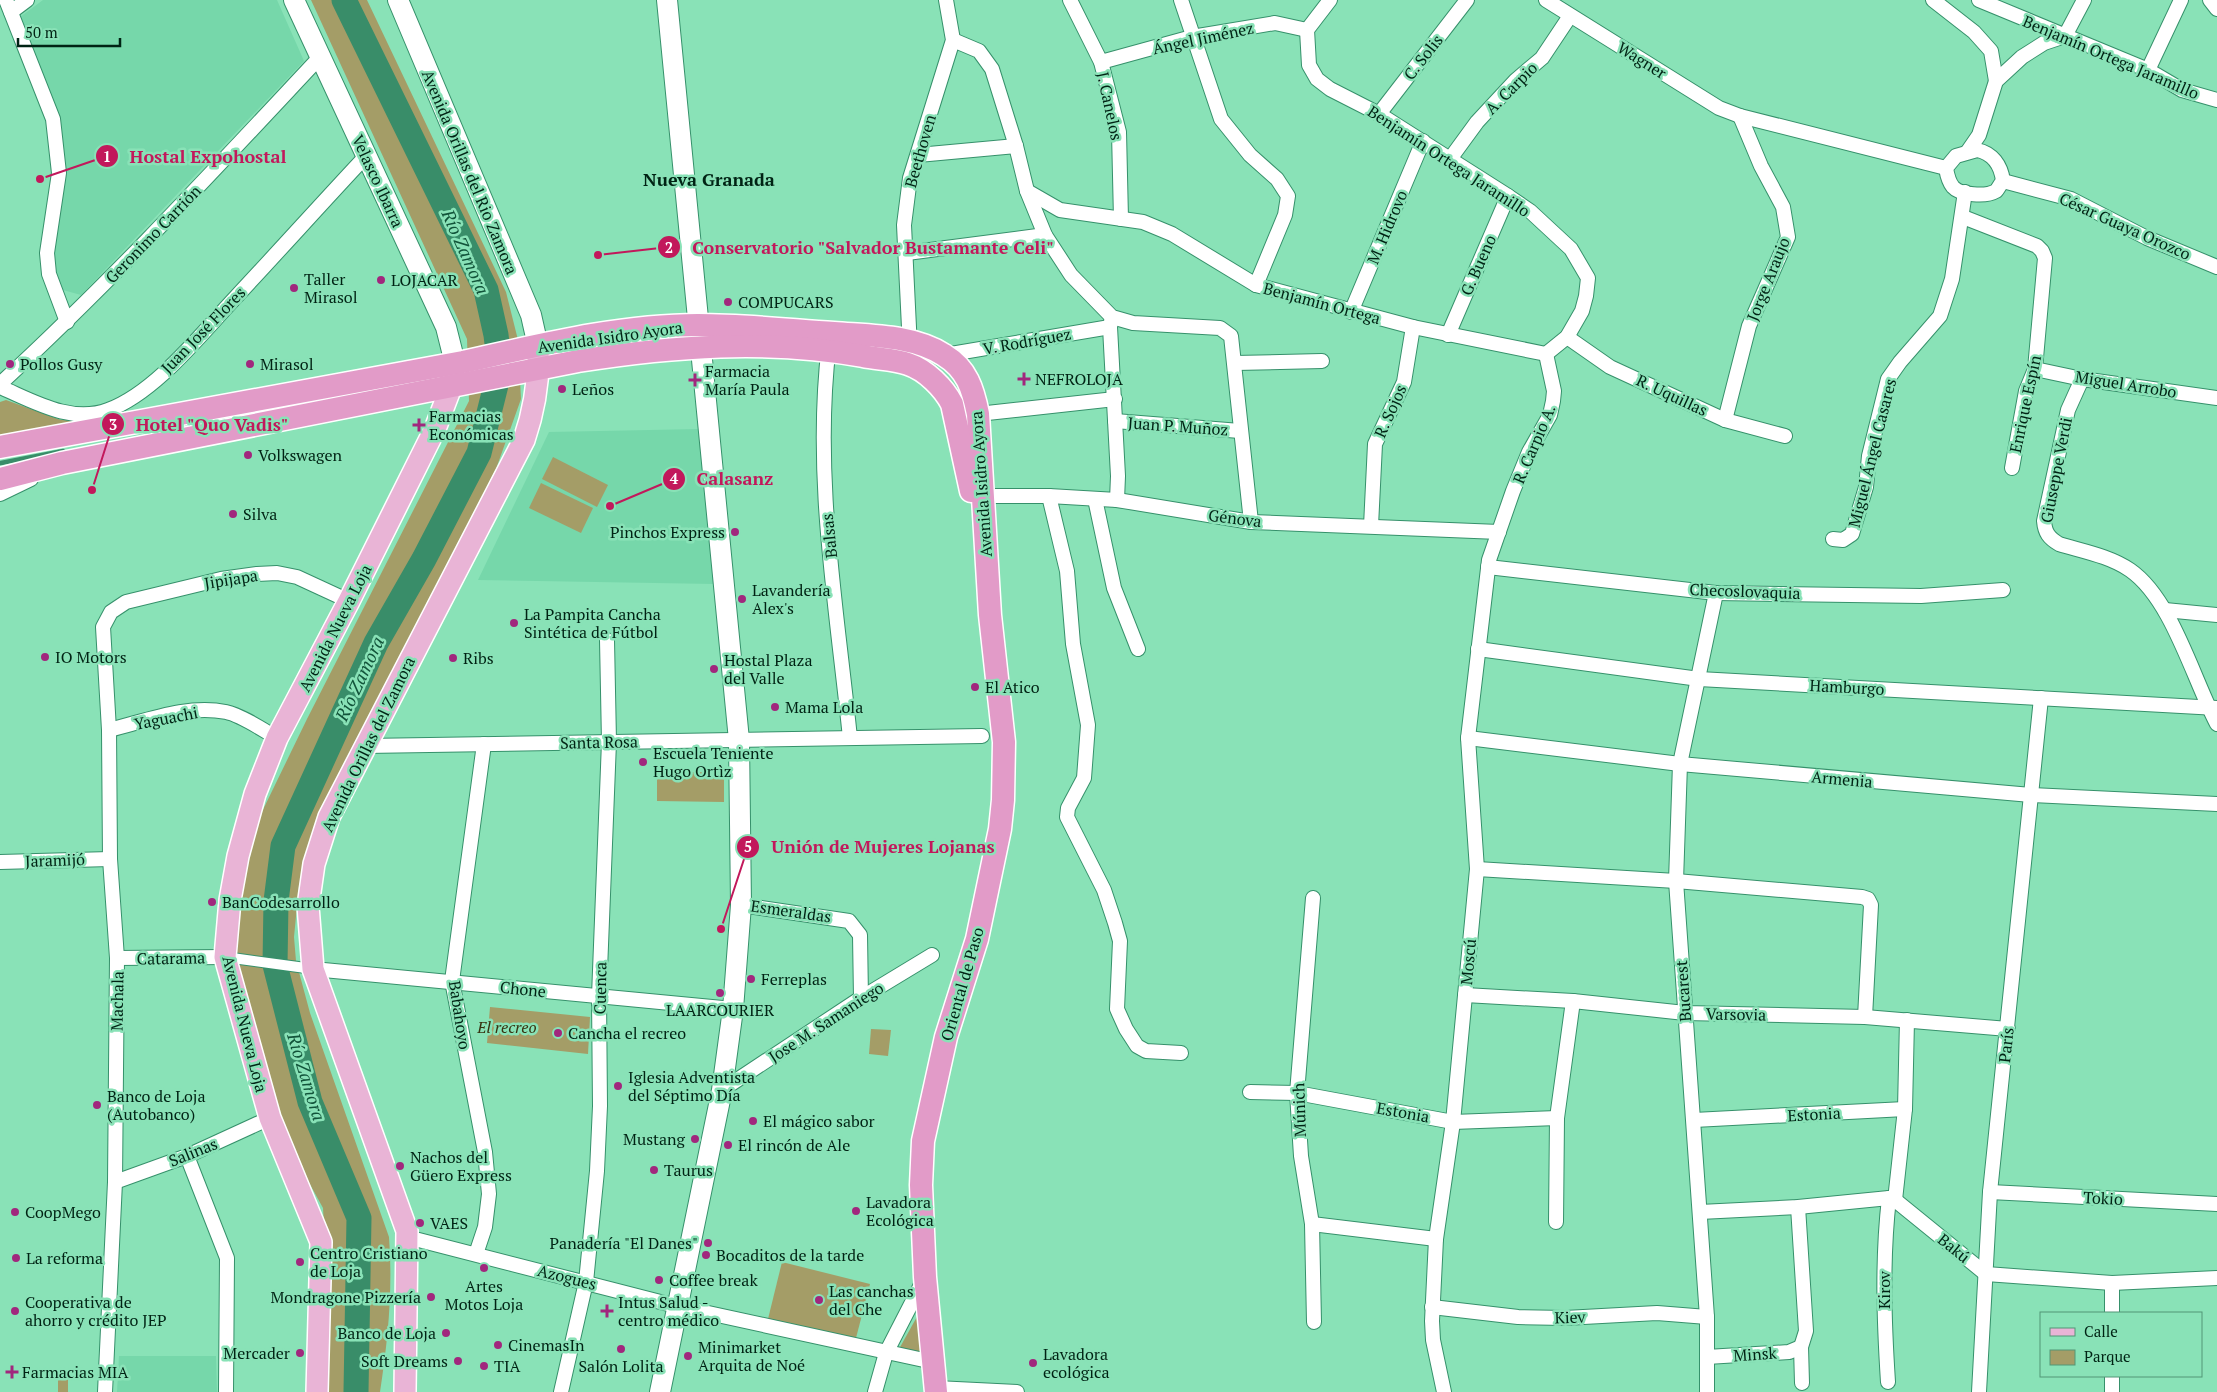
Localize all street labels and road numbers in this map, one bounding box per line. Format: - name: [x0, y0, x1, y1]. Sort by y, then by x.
- street label: Benjamín Ortega Jaramillo: [2020, 10, 2203, 104]
- street label: Ángel Jiménez: [1150, 17, 1256, 59]
- street label: C. Solis: [1398, 30, 1448, 84]
- street label: Wagner: [1613, 36, 1671, 84]
- street label: A. Carpio: [1480, 57, 1542, 119]
- street label: Avenida Orillas del Rio Zamora: [417, 66, 523, 278]
- street label: J. Canelos: [1092, 70, 1128, 142]
- street label: Benjamín Ortega Jaramillo: [1364, 100, 1535, 222]
- street label: Beethoven: [899, 111, 941, 190]
- street label: Velasco Ibarra: [347, 131, 409, 231]
- street label: Geronimo Carrión: [100, 180, 206, 288]
- street label: M. Hidrovo: [1362, 187, 1412, 267]
- street label: César Guaya Orozco: [2056, 187, 2194, 265]
- street label: G. Bueno: [1455, 231, 1501, 299]
- street label: Jorge Araujo: [1741, 234, 1795, 324]
- street label: Benjamín Ortega: [1261, 277, 1383, 329]
- street label: Juan José Flores: [156, 282, 250, 378]
- street label: Avenida Isidro Ayora: [536, 316, 684, 358]
- street label: V. Rodríguez: [981, 322, 1073, 360]
- street label: Enrique Espín: [2004, 353, 2046, 455]
- street label: Miguel Arrobo: [2074, 365, 2178, 403]
- street label: R. Uquillas: [1633, 369, 1711, 421]
- street label: Miguel Ángel Casares: [1843, 376, 1901, 530]
- street label: R. Sojos: [1369, 381, 1411, 441]
- street label: R. Carpio A.: [1507, 401, 1561, 487]
- street label: Avenida Isidro Ayora: [965, 410, 997, 558]
- street label: Juan P. Muñoz: [1127, 412, 1229, 440]
- street label: Giuseppe Verdi: [2035, 415, 2077, 525]
- street label: Génova: [1207, 504, 1263, 532]
- street label: Balsas: [816, 513, 842, 559]
- street label: Avenida Nueva Loja: [293, 561, 377, 695]
- street label: Jipijapa: [203, 564, 259, 594]
- street label: Checoslovaquia: [1689, 578, 1801, 604]
- street label: Avenida Orillas del Zamora: [316, 653, 420, 835]
- street label: Hamburgo: [1809, 674, 1885, 700]
- street label: Yaguachi: [132, 701, 200, 735]
- street label: Santa Rosa: [560, 730, 638, 754]
- street label: Armenia: [1810, 765, 1874, 793]
- street label: Jaramijó: [25, 848, 85, 872]
- street label: Esmeraldas: [749, 894, 833, 928]
- street label: Oriental de Paso: [935, 924, 989, 1043]
- street label: Moscú: [1455, 938, 1481, 986]
- street label: Catarama: [137, 946, 205, 970]
- street label: Avenida Nueva Loja: [217, 953, 273, 1095]
- street label: Bucarest: [1670, 959, 1696, 1023]
- street label: Cuenca: [589, 962, 611, 1014]
- street label: Machala: [105, 971, 129, 1031]
- street label: Chone: [499, 976, 547, 1002]
- street label: Jose M. Samaniego: [764, 976, 888, 1067]
- street label: Babahoyo: [444, 979, 476, 1051]
- street label: Varsovia: [1706, 1002, 1766, 1026]
- street label: París: [1993, 1026, 2019, 1064]
- street label: Múnich: [1287, 1082, 1311, 1137]
- street label: Estonia: [1375, 1097, 1431, 1127]
- street label: Estonia: [1787, 1102, 1841, 1126]
- street label: Salinas: [165, 1132, 221, 1172]
- street label: Tokio: [2083, 1186, 2124, 1210]
- street label: Bakú: [1933, 1228, 1975, 1268]
- street label: Azogues: [535, 1259, 599, 1295]
- street label: Kirov: [1873, 1270, 1895, 1309]
- street label: Kiev: [1554, 1305, 1587, 1329]
- street label: Minsk: [1733, 1341, 1778, 1366]

